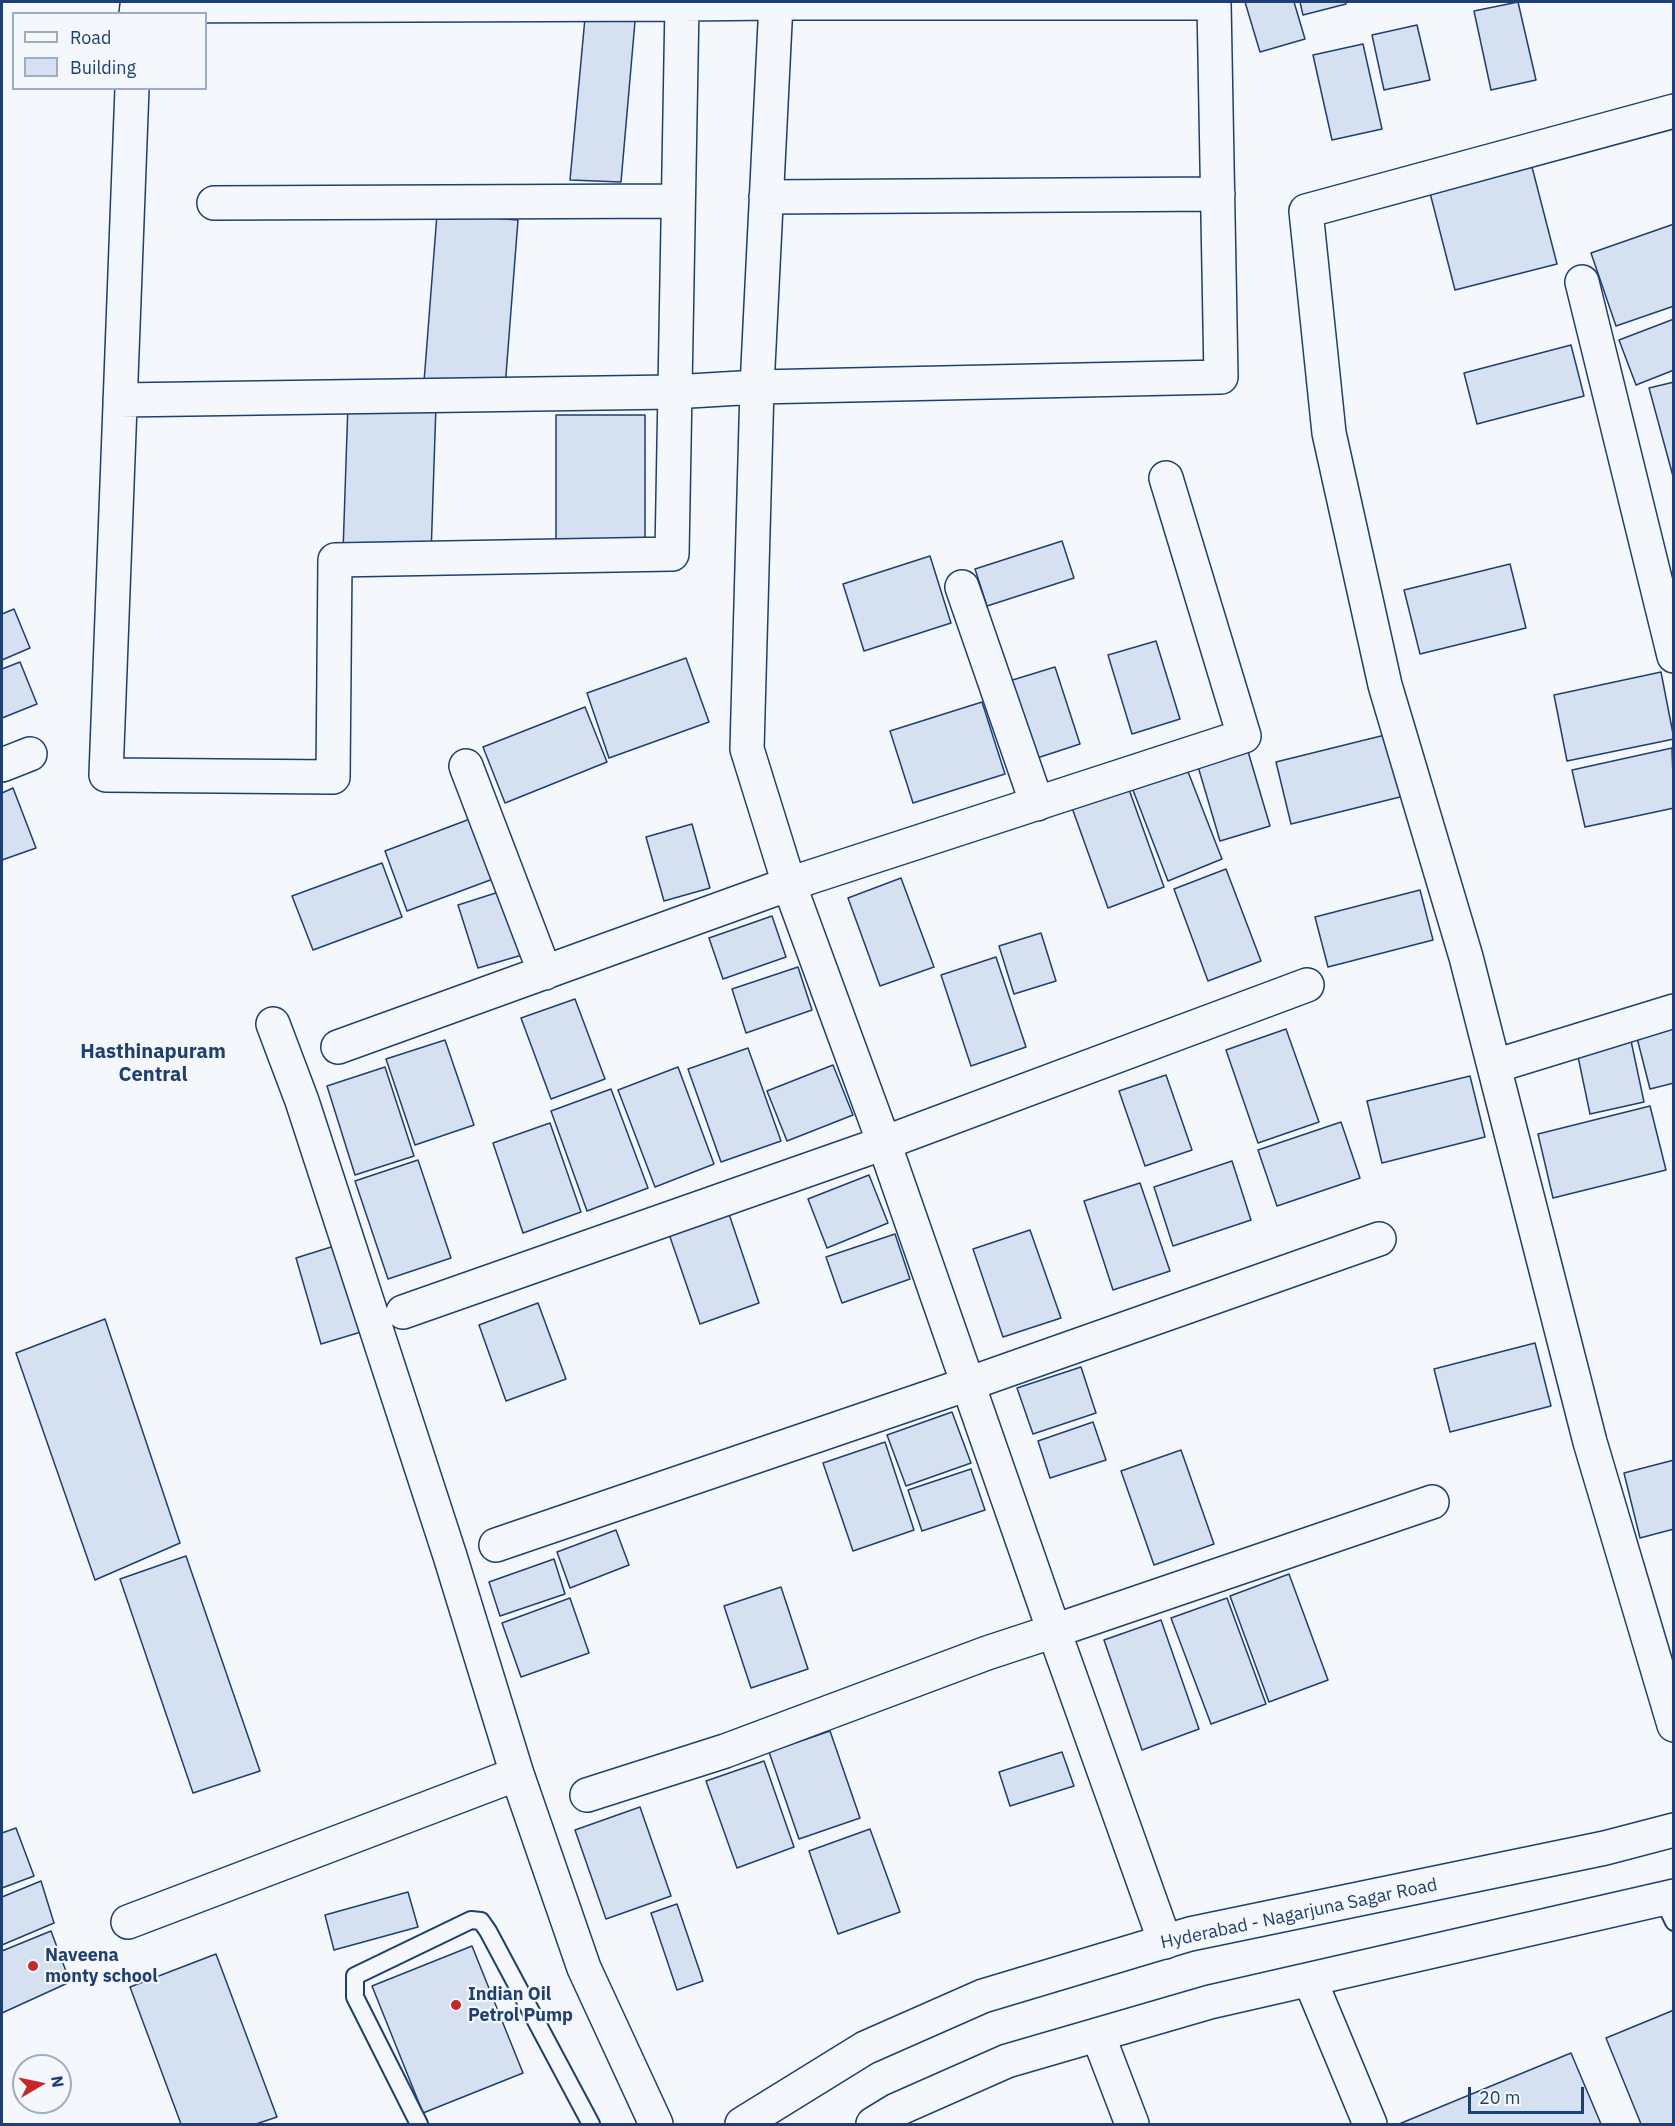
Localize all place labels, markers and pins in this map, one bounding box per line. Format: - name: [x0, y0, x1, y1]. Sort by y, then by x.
- place label: Naveena monty school: [45, 1945, 158, 1988]
- marker: Naveena monty school: [26, 1959, 40, 1973]
- place label: Indian Oil Petrol Pump: [468, 1984, 573, 2026]
- marker: Indian Oil Petrol Pump: [449, 1998, 463, 2012]

